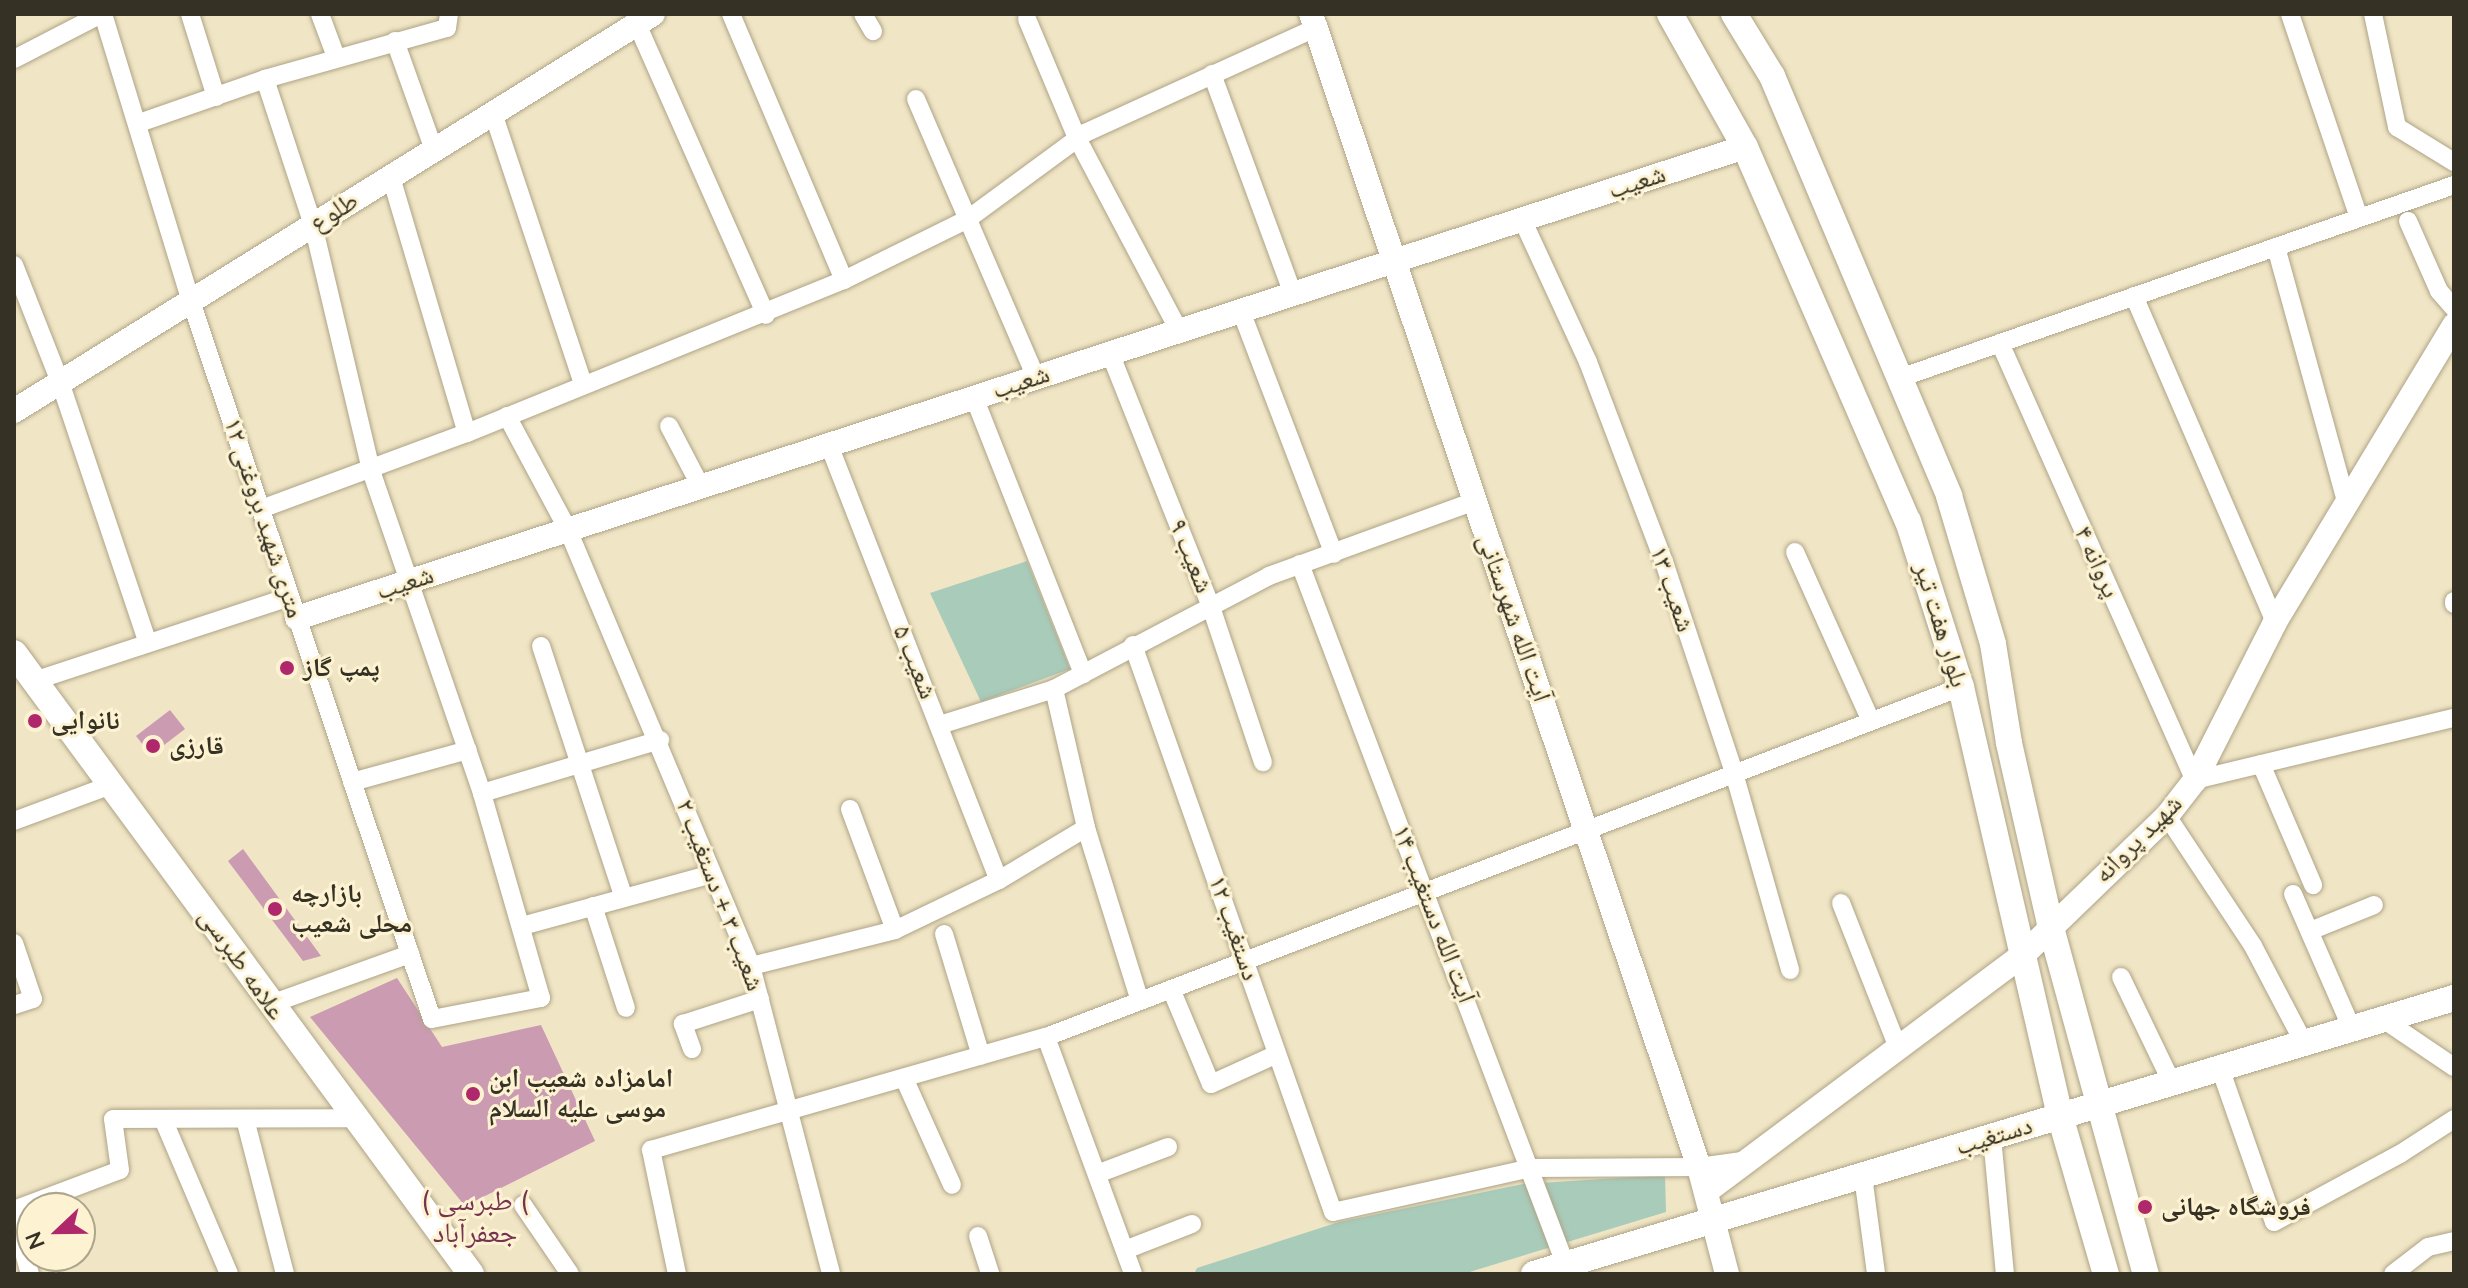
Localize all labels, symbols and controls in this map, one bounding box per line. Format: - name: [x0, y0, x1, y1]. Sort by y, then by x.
- street label: شعیب: [1604, 158, 1670, 206]
- street label: طلوع: [304, 185, 364, 239]
- street label: شعیب: [988, 358, 1054, 406]
- street label: ۱۲ متری شهید بروغنی: [217, 414, 311, 622]
- street label: شعیب ۹: [1162, 515, 1220, 597]
- street label: پروانه ۴: [2067, 521, 2127, 603]
- street label: آیت الله شهرستانی: [1471, 530, 1557, 706]
- street label: شعیب ۱۳: [1643, 542, 1701, 636]
- street label: شعیب: [372, 559, 438, 607]
- street label: بلوار هفت تیر: [1907, 559, 1975, 691]
- street label: شعیب ۵: [886, 621, 944, 703]
- place label: پمپ گاز: [303, 652, 380, 684]
- marker: پمپ گاز: [278, 659, 296, 677]
- place label: نانوایی: [51, 705, 120, 737]
- marker: نانوایی: [26, 712, 44, 730]
- place label: قارزی: [169, 730, 224, 762]
- marker: قارزی: [144, 737, 162, 755]
- street label: شهید پروانه: [2087, 788, 2189, 890]
- street label: شعیب ۳ + دستغیب ۲: [669, 795, 771, 995]
- street label: آیت الله دستغیب ۱۴: [1386, 821, 1482, 1007]
- street label: دستغیب ۱۲: [1202, 872, 1266, 984]
- place label: بازارچه محلی شعیب: [291, 878, 412, 940]
- marker: بازارچه محلی شعیب: [266, 900, 284, 918]
- street label: علامه طبرسی: [192, 902, 292, 1026]
- place label: امامزاده شعیب ابن موسی علیه السلام: [489, 1063, 673, 1124]
- marker: امامزاده شعیب ابن موسی علیه السلام: [464, 1085, 482, 1103]
- street label: دستغیب: [1952, 1110, 2036, 1162]
- district label: ( طبرسی ( جعفرآباد: [421, 1184, 529, 1250]
- place label: فروشگاه جهانی: [2161, 1191, 2311, 1223]
- north arrow: [16, 1192, 96, 1272]
- marker: فروشگاه جهانی: [2136, 1198, 2154, 1216]
- text: N: [19, 1227, 53, 1253]

